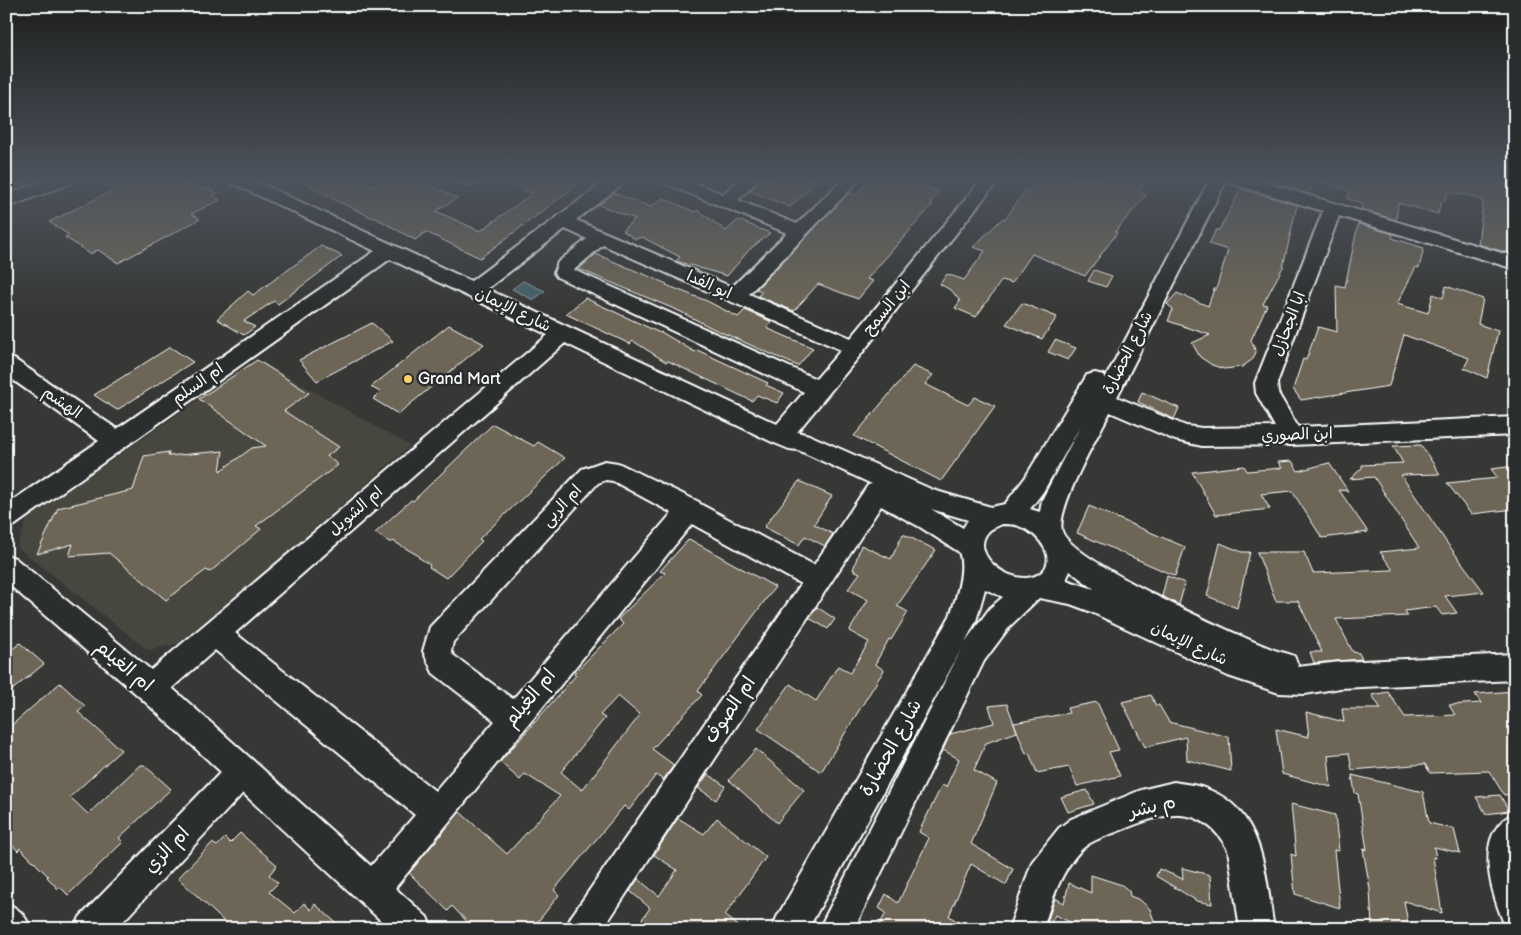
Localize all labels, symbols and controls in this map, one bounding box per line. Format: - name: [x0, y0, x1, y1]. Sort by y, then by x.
- street label: ابو الفدا: [683, 267, 735, 303]
- street label: ابن السمح: [859, 277, 915, 339]
- street label: شارع الإيمان: [472, 284, 554, 337]
- street label: ابا الجحازل: [1268, 289, 1310, 359]
- street label: شارع الحضارة: [1099, 308, 1158, 398]
- street label: ام السلم: [169, 359, 229, 410]
- place label: Grand Mart: [418, 370, 501, 389]
- marker: Grand Mart: [402, 373, 414, 385]
- street label: الهشم: [38, 383, 85, 425]
- street label: ابن الصوري: [1261, 424, 1333, 447]
- street label: ام الربى: [538, 481, 588, 532]
- street label: ام الشويل: [325, 482, 388, 541]
- street label: شارع الإيمان: [1148, 618, 1230, 671]
- street label: ام الغيلم: [89, 635, 158, 698]
- street label: ام الغيلم: [499, 664, 562, 733]
- street label: ام الصوف: [699, 672, 762, 749]
- street label: شارع الحضارة: [855, 696, 928, 801]
- street label: م بشر: [1124, 790, 1178, 826]
- street label: ام الزي: [139, 822, 196, 879]

